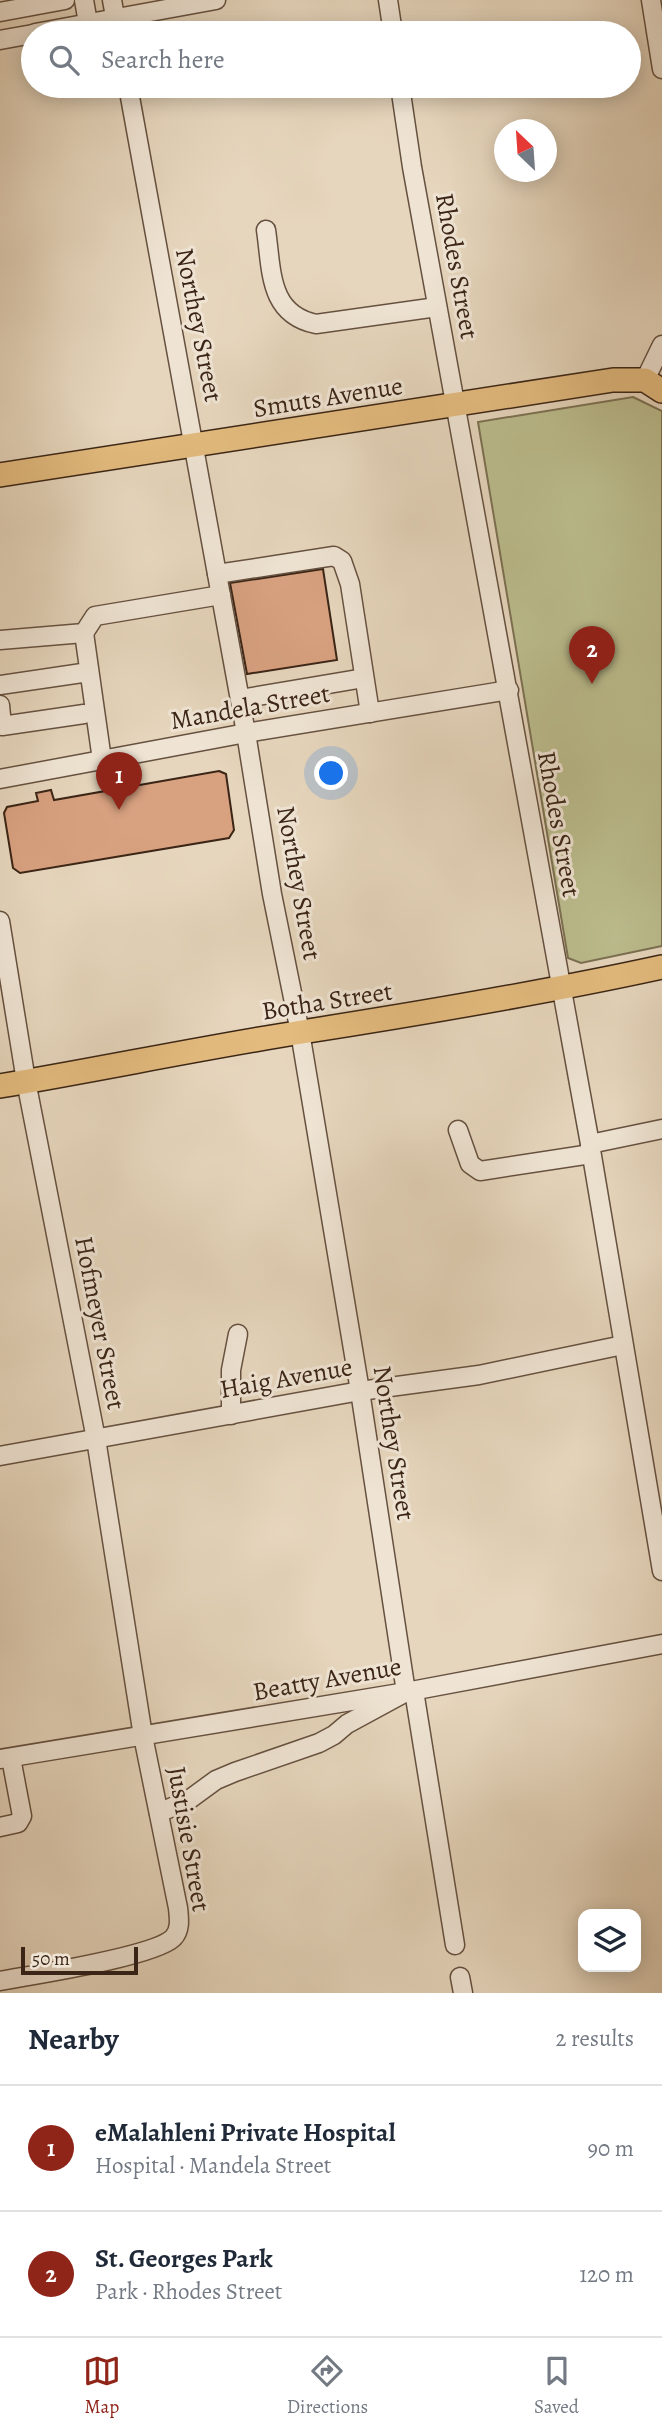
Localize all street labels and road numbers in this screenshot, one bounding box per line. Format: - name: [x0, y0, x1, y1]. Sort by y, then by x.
- street label: Rhodes Street: [427, 190, 487, 342]
- street label: Northey Street: [167, 245, 231, 405]
- street label: Smuts Avenue: [251, 368, 405, 426]
- street label: Mandela Street: [168, 676, 333, 738]
- street label: Rhodes Street: [529, 748, 589, 900]
- street label: Northey Street: [268, 803, 330, 963]
- street label: Botha Street: [259, 973, 395, 1029]
- street label: Hofmeyer Street: [66, 1233, 134, 1413]
- street label: Haig Avenue: [217, 1349, 355, 1407]
- street label: Northey Street: [365, 1363, 424, 1523]
- street label: Beatty Avenue: [250, 1649, 404, 1709]
- street label: Justisie Street: [159, 1764, 219, 1915]

